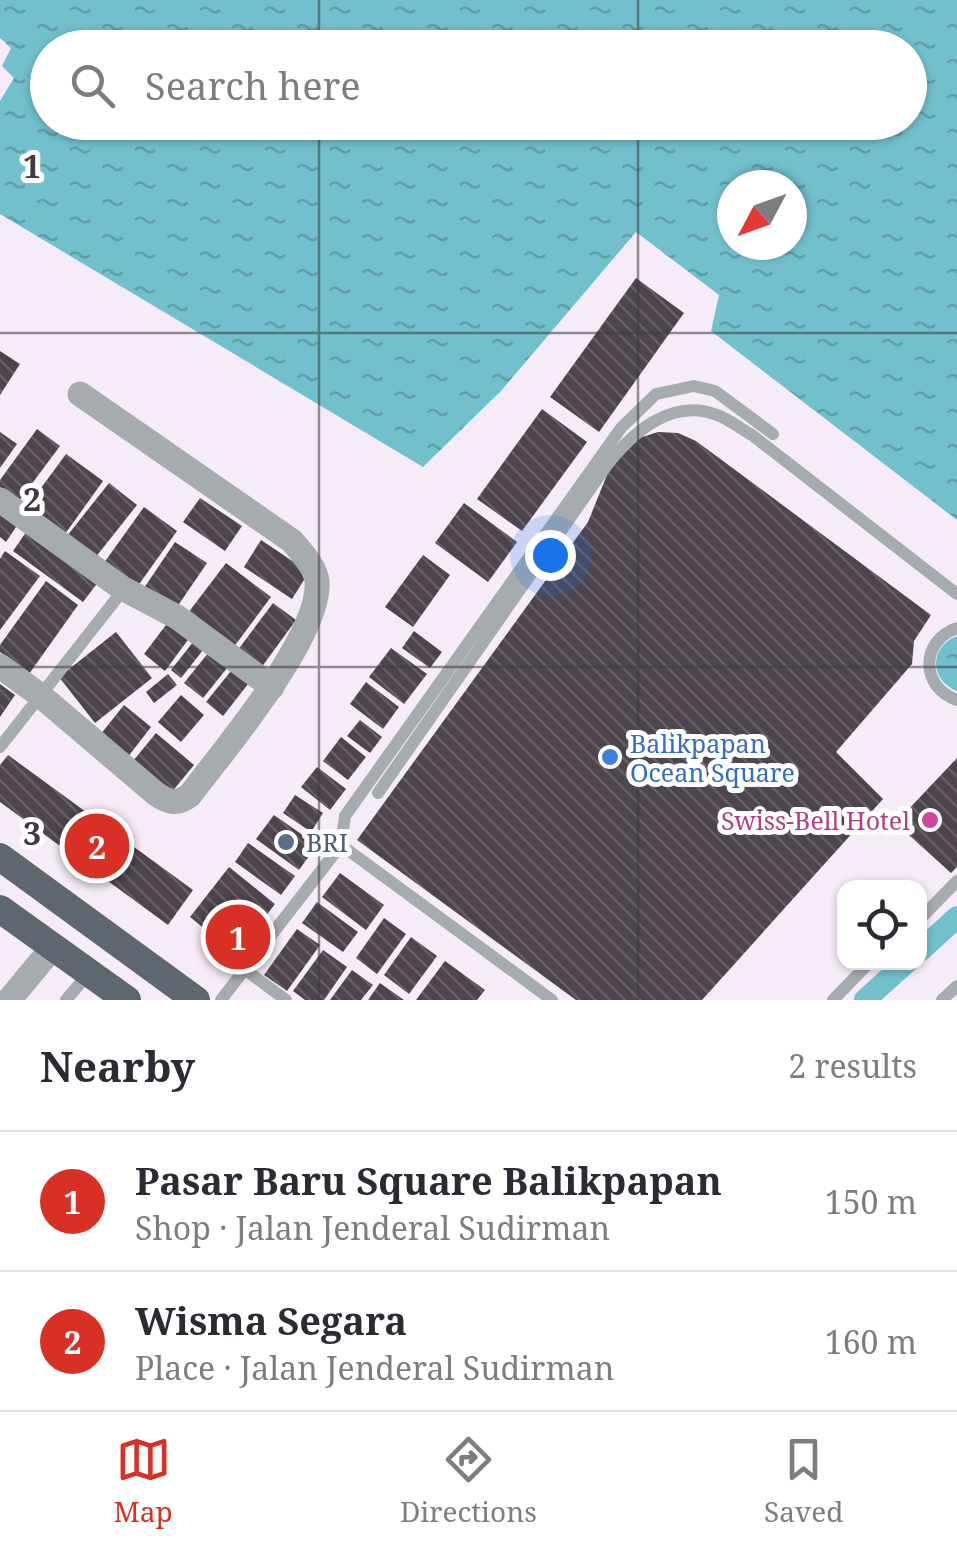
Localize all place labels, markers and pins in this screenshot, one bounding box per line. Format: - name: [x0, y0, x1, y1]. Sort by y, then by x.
- place label: Balikpapan Ocean Square: [630, 726, 795, 789]
- marker: Balikpapan Ocean Square: [599, 746, 621, 768]
- place label: Swiss-Bell Hotel: [721, 803, 910, 837]
- pin: 2: [64, 808, 130, 884]
- marker: Swiss-Bell Hotel: [919, 809, 941, 831]
- place label: BRI: [306, 825, 348, 859]
- marker: BRI: [275, 831, 297, 853]
- pin: 1: [206, 900, 270, 974]

